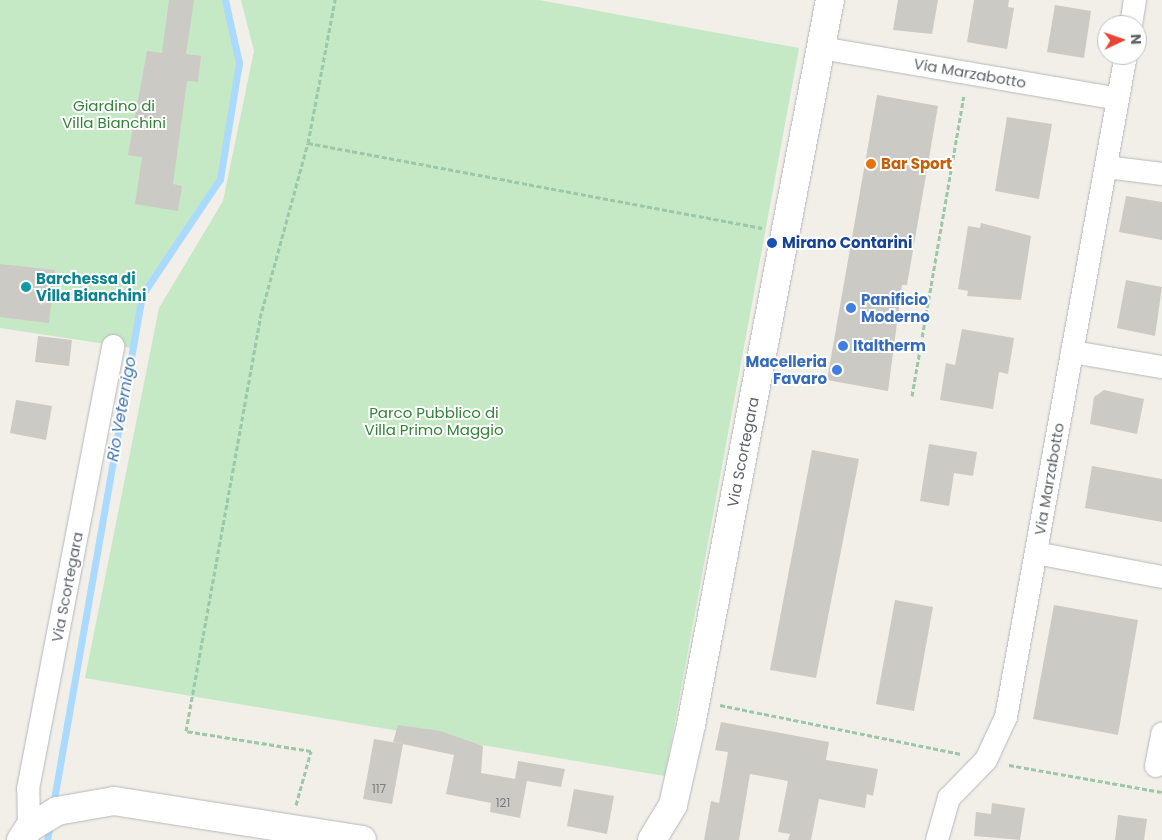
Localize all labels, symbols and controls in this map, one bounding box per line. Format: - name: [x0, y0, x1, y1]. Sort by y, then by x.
- north arrow: [1097, 15, 1147, 65]
- text: N: [1126, 33, 1146, 45]
- street label: Via Marzabotto: [912, 54, 1028, 92]
- park label: Giardino di Villa Bianchini: [62, 96, 166, 131]
- place label: Bar Sport: [881, 155, 952, 173]
- marker: Bar Sport: [865, 158, 877, 170]
- place label: Mirano Contarini: [782, 234, 912, 252]
- marker: Mirano Contarini: [766, 237, 778, 249]
- place label: Barchessa di Villa Bianchini: [36, 269, 146, 304]
- marker: Barchessa di Villa Bianchini: [20, 281, 32, 293]
- place label: Panificio Moderno: [861, 290, 930, 325]
- marker: Panificio Moderno: [845, 302, 857, 314]
- place label: Italtherm: [853, 337, 926, 355]
- marker: Italtherm: [837, 340, 849, 352]
- place label: Macelleria Favaro: [746, 352, 827, 387]
- water label: Rio Veternigo: [103, 355, 141, 463]
- marker: Macelleria Favaro: [831, 364, 843, 376]
- street label: Via Scortegara: [723, 395, 763, 509]
- park label: Parco Pubblico di Villa Primo Maggio: [364, 403, 504, 438]
- street label: Via Marzabotto: [1030, 421, 1068, 537]
- street label: Via Scortegara: [47, 530, 87, 644]
- house number: 117: [372, 782, 386, 796]
- house number: 121: [496, 796, 510, 810]

